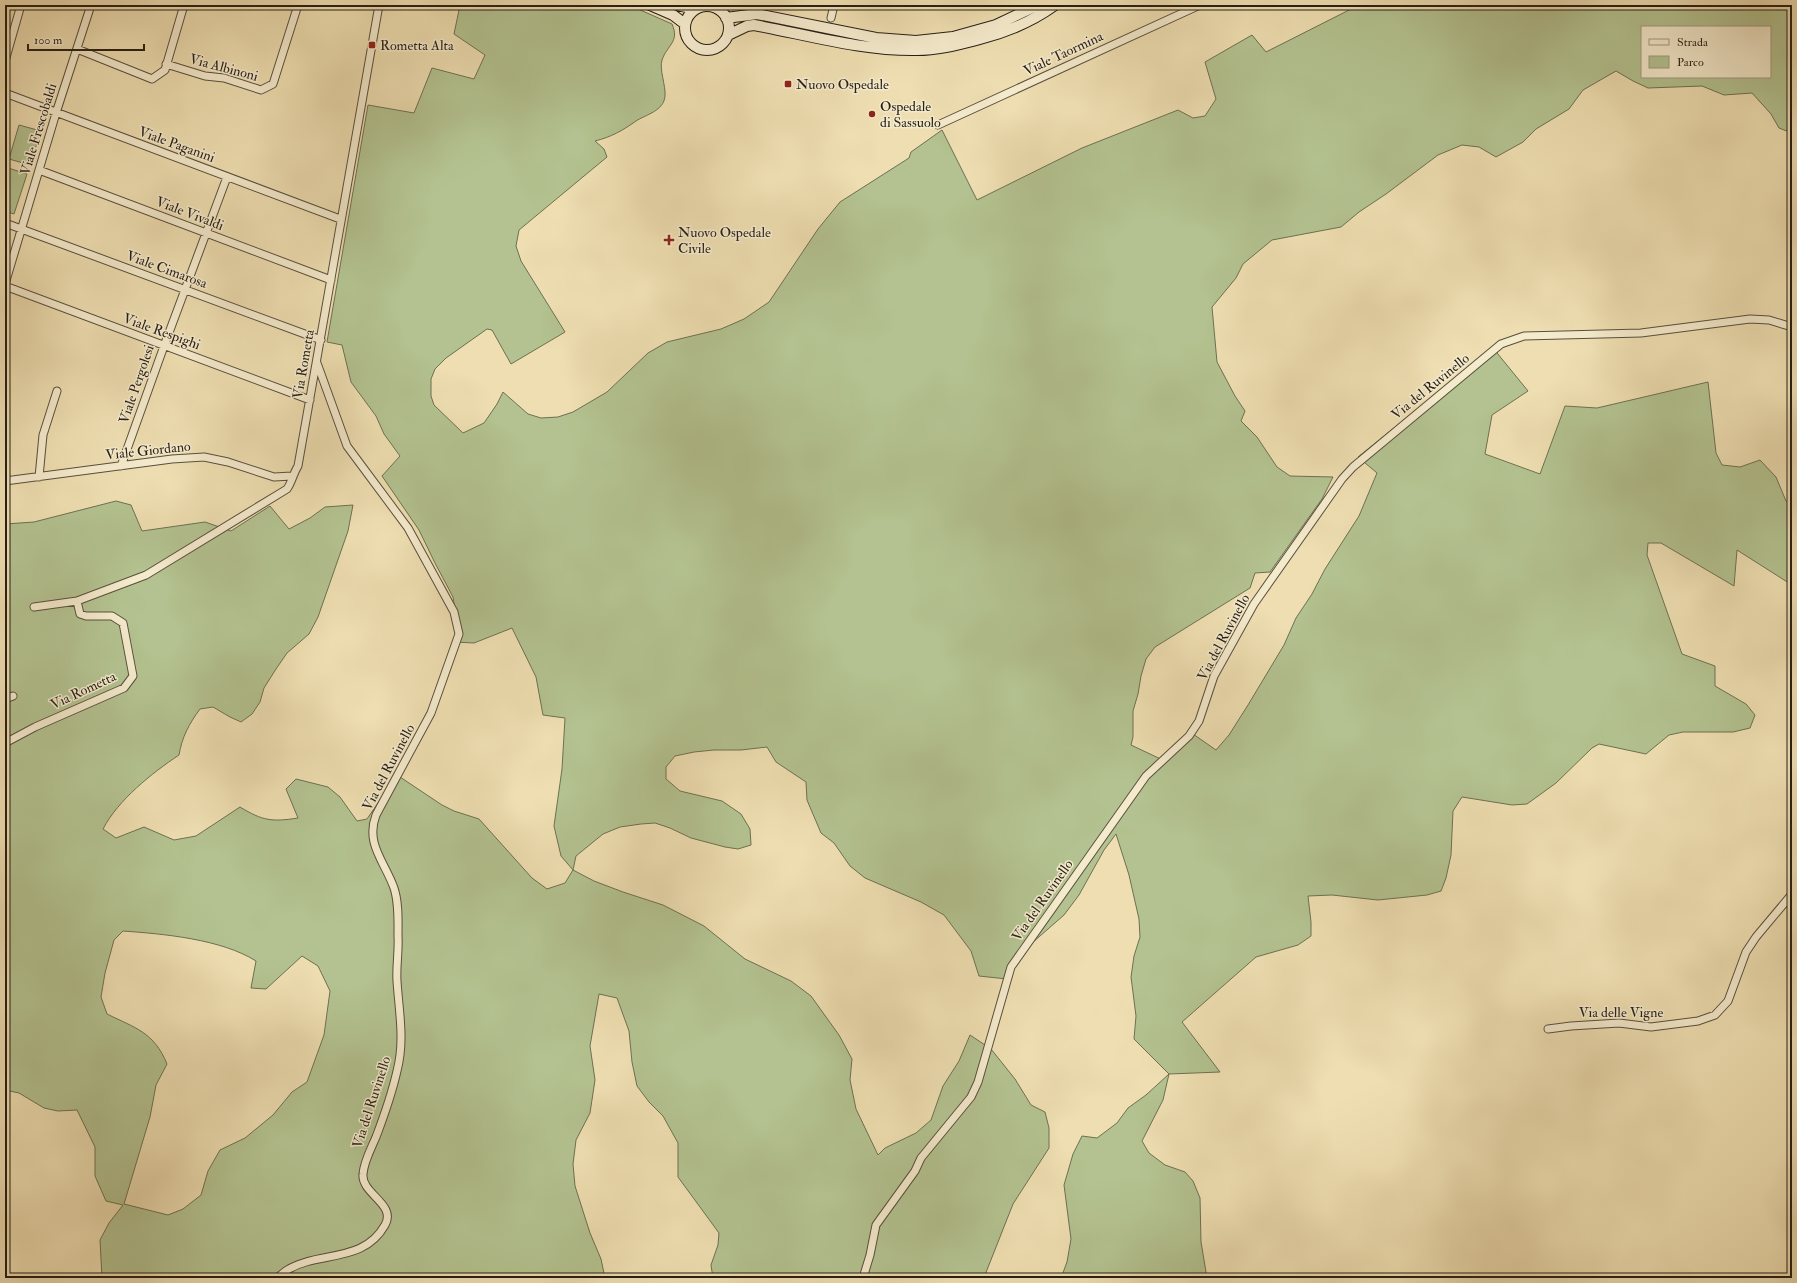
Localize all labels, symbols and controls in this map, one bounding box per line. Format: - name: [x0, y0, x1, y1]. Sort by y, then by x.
- scale bar: [28, 26, 144, 52]
- legend: [1641, 26, 1771, 78]
- street label: Viale Taormina: [1021, 28, 1106, 79]
- text: 100 m: [34, 33, 63, 48]
- text: Strada: [1677, 35, 1709, 50]
- place label: Rometta Alta: [380, 37, 454, 54]
- marker: Rometta Alta: [367, 40, 377, 50]
- street label: Via Albinoni: [188, 50, 260, 85]
- text: Parco: [1677, 55, 1704, 70]
- place label: Nuovo Ospedale: [796, 76, 889, 94]
- marker: Nuovo Ospedale: [783, 79, 793, 89]
- street label: Viale Frescobaldi: [16, 81, 61, 177]
- place label: Ospedale di Sassuolo: [880, 98, 941, 131]
- marker: Ospedale di Sassuolo: [867, 109, 877, 119]
- street label: Viale Paganini: [136, 123, 217, 166]
- street label: Viale Vivaldi: [154, 193, 226, 234]
- place label: Nuovo Ospedale Civile: [678, 224, 771, 257]
- marker: Nuovo Ospedale Civile: [663, 234, 675, 246]
- street label: Viale Cimarosa: [124, 247, 210, 292]
- street label: Viale Respighi: [121, 310, 203, 354]
- street label: Via Rometta: [289, 328, 318, 400]
- street label: Viale Pergolesi: [115, 342, 158, 426]
- street label: Via del Ruvinello: [1388, 350, 1473, 423]
- street label: Viale Giordano: [105, 438, 192, 463]
- street label: Via del Ruvinello: [1194, 591, 1253, 683]
- street label: Via Rometta: [48, 668, 119, 713]
- street label: Via del Ruvinello: [359, 721, 418, 813]
- street label: Via del Ruvinello: [1008, 856, 1077, 944]
- street label: Via delle Vigne: [1579, 1004, 1663, 1021]
- street label: Via del Ruvinello: [349, 1054, 394, 1150]

